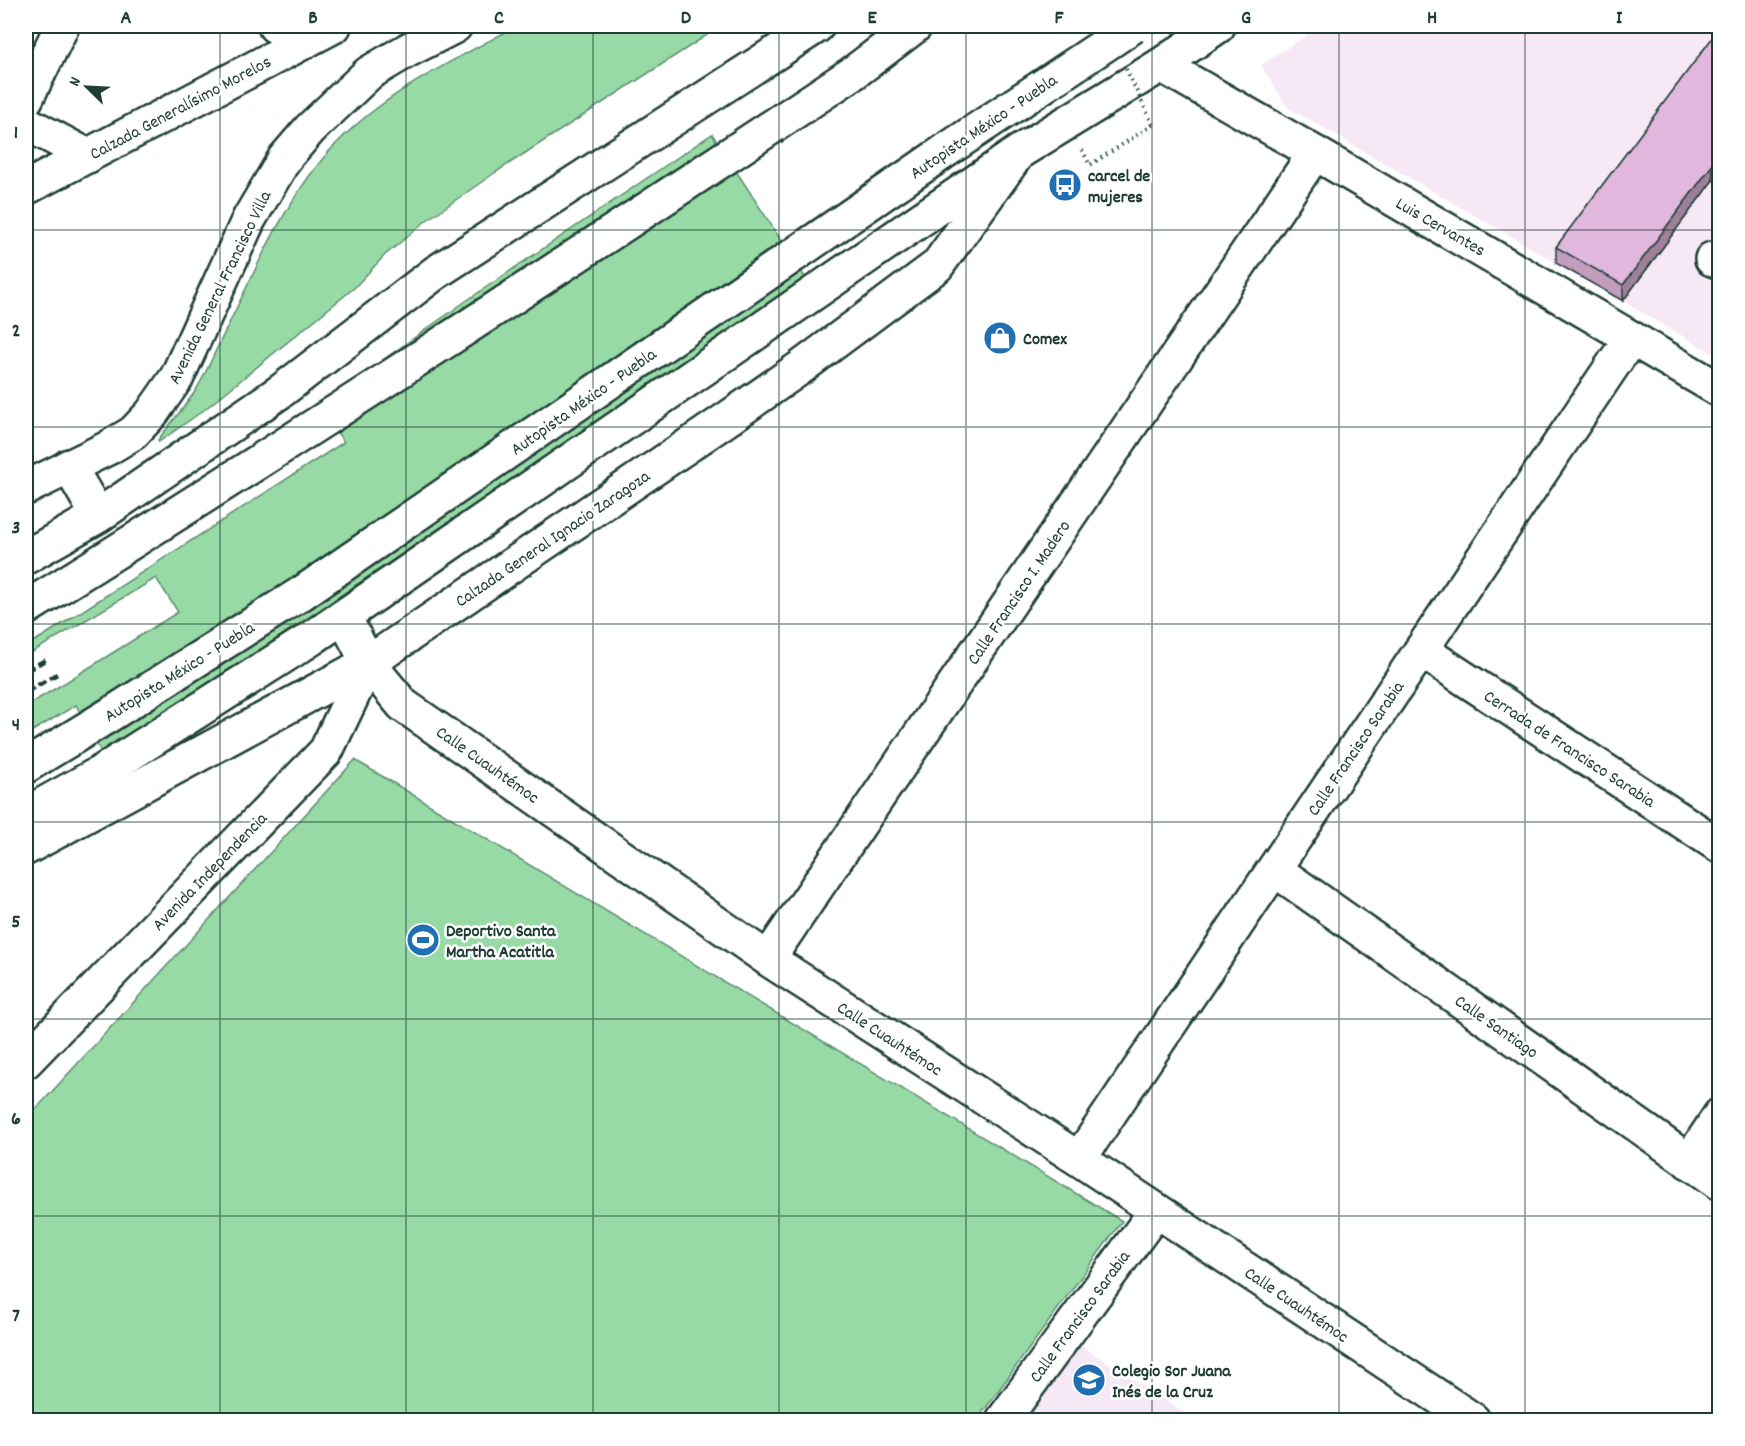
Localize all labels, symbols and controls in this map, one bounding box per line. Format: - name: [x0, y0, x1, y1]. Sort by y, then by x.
- text: A: [121, 5, 132, 33]
- text: B: [308, 5, 318, 33]
- text: C: [494, 5, 504, 33]
- text: D: [681, 5, 692, 33]
- text: E: [867, 5, 877, 33]
- text: F: [1055, 5, 1065, 33]
- text: G: [1241, 5, 1251, 33]
- text: H: [1427, 5, 1437, 33]
- text: I: [1616, 5, 1623, 33]
- street label: Calzada Generalísimo Morelos: [86, 51, 276, 168]
- north arrow: [57, 57, 117, 117]
- street label: Autopista México - Puebla: [906, 69, 1064, 187]
- text: N: [63, 74, 88, 90]
- text: 1: [14, 120, 18, 148]
- place label: carcel de mujeres: [1088, 165, 1150, 211]
- bus stop icon: carcel de mujeres: [1047, 167, 1083, 203]
- street label: Avenida General Francisco Villa: [163, 187, 279, 389]
- street label: Luis Cervantes: [1390, 192, 1489, 264]
- text: 2: [12, 318, 20, 346]
- shop icon: Comex: [982, 320, 1018, 356]
- place label: Comex: [1023, 328, 1067, 353]
- street label: Autopista México - Puebla: [506, 343, 663, 463]
- street label: Calzada General Ignacio Zaragoza: [451, 465, 656, 615]
- text: 3: [12, 515, 20, 543]
- street label: Calle Francisco I. Madero: [962, 516, 1078, 671]
- street label: Autopista México - Puebla: [100, 616, 261, 730]
- street label: Calle Francisco Sarabia: [1303, 676, 1412, 822]
- street label: Cerrada de Francisco Sarabia: [1478, 685, 1660, 815]
- text: 4: [12, 712, 20, 740]
- street label: Calle Cuauhtémoc: [430, 721, 543, 811]
- street label: Avenida Independencia: [148, 807, 274, 938]
- text: 5: [11, 909, 21, 937]
- place label: Deportivo Santa Martha Acatitla: [446, 920, 556, 966]
- sports icon: Deportivo Santa Martha Acatitla: [405, 922, 441, 958]
- street label: Calle Santiago: [1449, 990, 1542, 1066]
- street label: Calle Cuauhtémoc: [831, 997, 946, 1084]
- text: 6: [11, 1106, 21, 1134]
- street label: Calle Francisco Sarabia: [1024, 1246, 1138, 1389]
- street label: Calle Cuauhtémoc: [1238, 1262, 1353, 1350]
- text: 7: [12, 1303, 20, 1331]
- place label: Colegio Sor Juana Inés de la Cruz: [1112, 1360, 1231, 1406]
- school or university icon: Colegio Sor Juana Inés de la Cruz: [1071, 1362, 1107, 1398]

